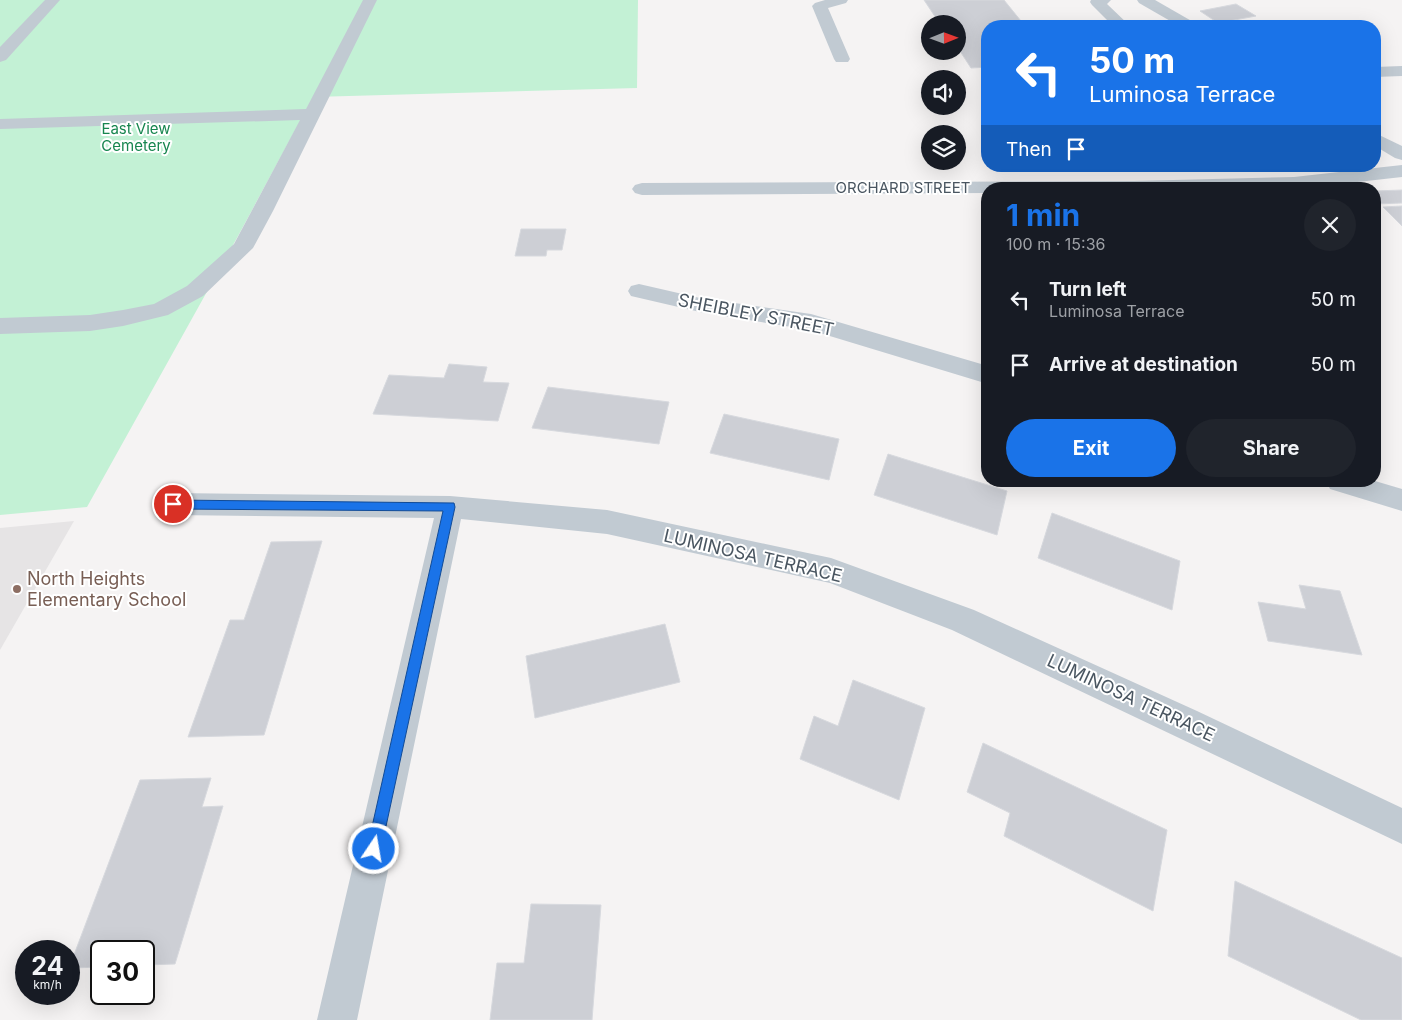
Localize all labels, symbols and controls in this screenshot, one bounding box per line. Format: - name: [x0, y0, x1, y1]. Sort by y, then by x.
- north arrow: [921, 15, 966, 60]
- map controls: [921, 15, 966, 170]
- text: 50 m: [1089, 39, 1175, 81]
- icon: left: [1006, 40, 1071, 105]
- button: sound: [921, 70, 966, 115]
- text: Luminosa Terrace: [1089, 81, 1275, 107]
- park label: East View Cemetery: [101, 119, 171, 155]
- button: layers: [921, 125, 966, 170]
- icon: arrive: [1062, 135, 1090, 163]
- text: Then: [1006, 138, 1052, 161]
- street label: ORCHARD STREET: [836, 178, 970, 197]
- text: 1 min: [1006, 197, 1080, 233]
- button: close: [1304, 199, 1356, 251]
- text: 100 m · 15:36: [1006, 234, 1105, 254]
- text: Turn left: [1049, 278, 1127, 301]
- icon: left: [1006, 286, 1034, 314]
- text: 50 m: [1310, 288, 1356, 311]
- street label: SHEIBLEY STREET: [676, 289, 836, 340]
- text: Luminosa Terrace: [1049, 301, 1185, 321]
- icon: arrive: [1006, 351, 1034, 379]
- text: Arrive at destination: [1049, 353, 1238, 376]
- text: 50 m: [1310, 353, 1356, 376]
- button: Exit: [1006, 419, 1176, 477]
- button: Share: [1186, 419, 1356, 477]
- pin: [152, 483, 194, 525]
- icon: arrive: [159, 490, 187, 518]
- street label: LUMINOSA TERRACE: [662, 525, 844, 586]
- place label: North Heights Elementary School: [27, 568, 186, 610]
- marker: North Heights Elementary School: [11, 583, 23, 595]
- street label: LUMINOSA TERRACE: [1044, 649, 1218, 746]
- position arrow: [347, 822, 399, 874]
- speed limit sign: 30: [90, 940, 155, 1005]
- text: 24: [31, 951, 64, 981]
- text: km/h: [33, 977, 62, 992]

